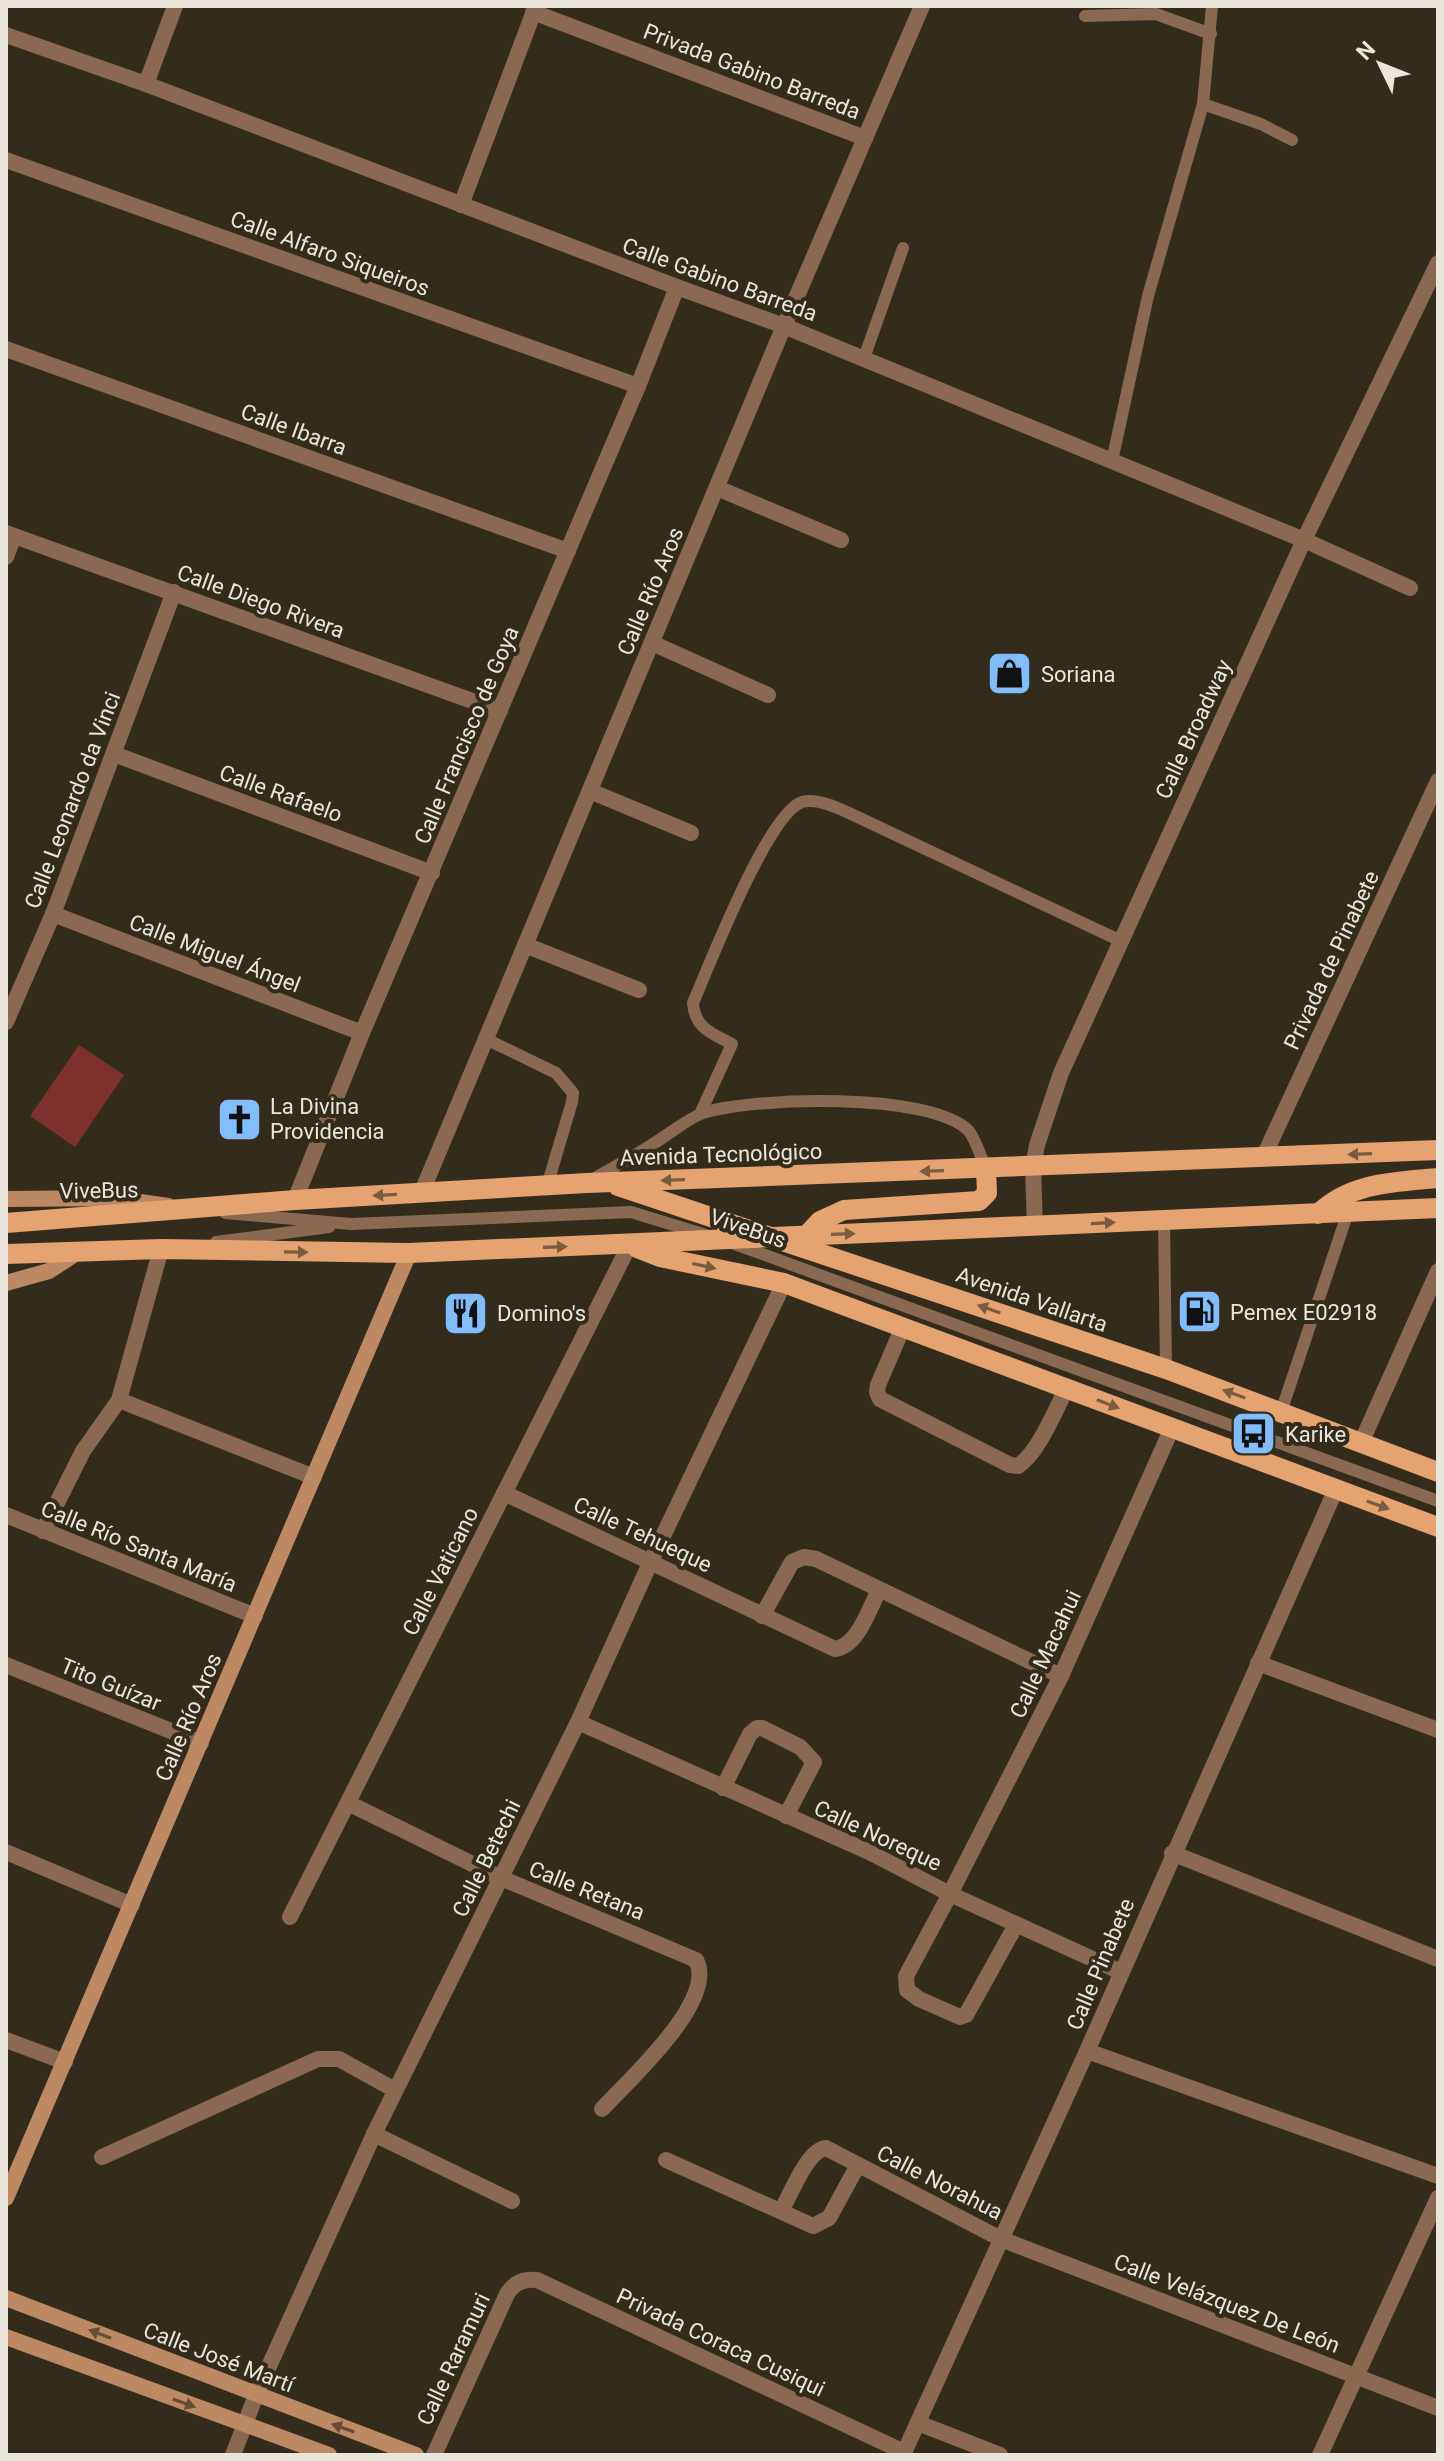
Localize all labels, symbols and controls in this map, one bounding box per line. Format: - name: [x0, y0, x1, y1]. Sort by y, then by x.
- street label: Privada Gabino Barreda: [640, 19, 864, 124]
- north arrow: [1340, 24, 1420, 104]
- text: N: [1351, 36, 1380, 65]
- street label: Calle Alfaro Siqueiros: [227, 206, 433, 301]
- street label: Calle Gabino Barreda: [619, 233, 821, 326]
- street label: Calle Ibarra: [237, 399, 350, 460]
- street label: Calle Río Aros: [612, 523, 689, 659]
- street label: Calle Diego Rivera: [174, 560, 348, 643]
- street label: Calle Francisco de Goya: [409, 623, 524, 848]
- shop icon: Soriana: [986, 650, 1034, 698]
- street label: Calle Broadway: [1150, 655, 1237, 803]
- place label: Soriana: [1041, 662, 1116, 687]
- street label: Calle Leonardo da Vinci: [20, 688, 125, 912]
- street label: Calle Rafaelo: [216, 760, 346, 827]
- street label: Privada de Pinabete: [1279, 867, 1384, 1054]
- street label: Calle Miguel Ángel: [126, 909, 304, 998]
- place label: La Divina Providencia: [270, 1094, 385, 1144]
- church icon: La Divina Providencia: [215, 1095, 263, 1143]
- street label: Avenida Tecnológico: [619, 1138, 823, 1171]
- one-way arrow: [1347, 1147, 1372, 1160]
- one-way arrow: [919, 1164, 944, 1177]
- one-way arrow: [660, 1173, 685, 1186]
- street label: ViveBus: [59, 1177, 139, 1204]
- one-way arrow: [372, 1189, 397, 1202]
- street label: ViveBus: [707, 1204, 789, 1253]
- one-way arrow: [1091, 1217, 1116, 1230]
- one-way arrow: [831, 1228, 856, 1241]
- one-way arrow: [543, 1241, 568, 1254]
- one-way arrow: [284, 1245, 309, 1258]
- one-way arrow: [692, 1260, 717, 1273]
- street label: Avenida Vallarta: [953, 1262, 1111, 1337]
- fuel station icon: Pemex E02918: [1175, 1288, 1223, 1336]
- restaurant icon: Domino's: [442, 1289, 490, 1337]
- place label: Pemex E02918: [1230, 1300, 1377, 1325]
- place label: Domino's: [497, 1301, 586, 1326]
- one-way arrow: [976, 1303, 1000, 1315]
- one-way arrow: [1222, 1387, 1246, 1400]
- one-way arrow: [1097, 1398, 1121, 1411]
- bus stop icon: Karike: [1230, 1410, 1278, 1458]
- place label: Karike: [1285, 1422, 1346, 1447]
- street label: Calle Tehueque: [570, 1492, 716, 1577]
- street label: Calle Río Santa María: [37, 1496, 240, 1597]
- one-way arrow: [1366, 1499, 1390, 1512]
- street label: Calle Vaticano: [397, 1503, 483, 1639]
- street label: Calle Macahui: [1005, 1586, 1086, 1722]
- street label: Calle Río Aros: [150, 1649, 227, 1785]
- street label: Tito Guízar: [57, 1653, 165, 1716]
- street label: Calle Noreque: [810, 1795, 945, 1876]
- street label: Calle Betechi: [447, 1796, 526, 1921]
- street label: Calle Retana: [525, 1856, 648, 1925]
- street label: Calle Pinabete: [1062, 1895, 1139, 2034]
- street label: Calle Norahua: [873, 2140, 1007, 2225]
- street label: Calle Velázquez De León: [1110, 2249, 1343, 2358]
- street label: Privada Coraca Cusiqui: [613, 2283, 829, 2402]
- street label: Calle Raramuri: [412, 2289, 495, 2429]
- street label: Calle José Martí: [140, 2317, 299, 2398]
- one-way arrow: [88, 2328, 112, 2341]
- one-way arrow: [172, 2397, 196, 2410]
- one-way arrow: [331, 2421, 355, 2434]

